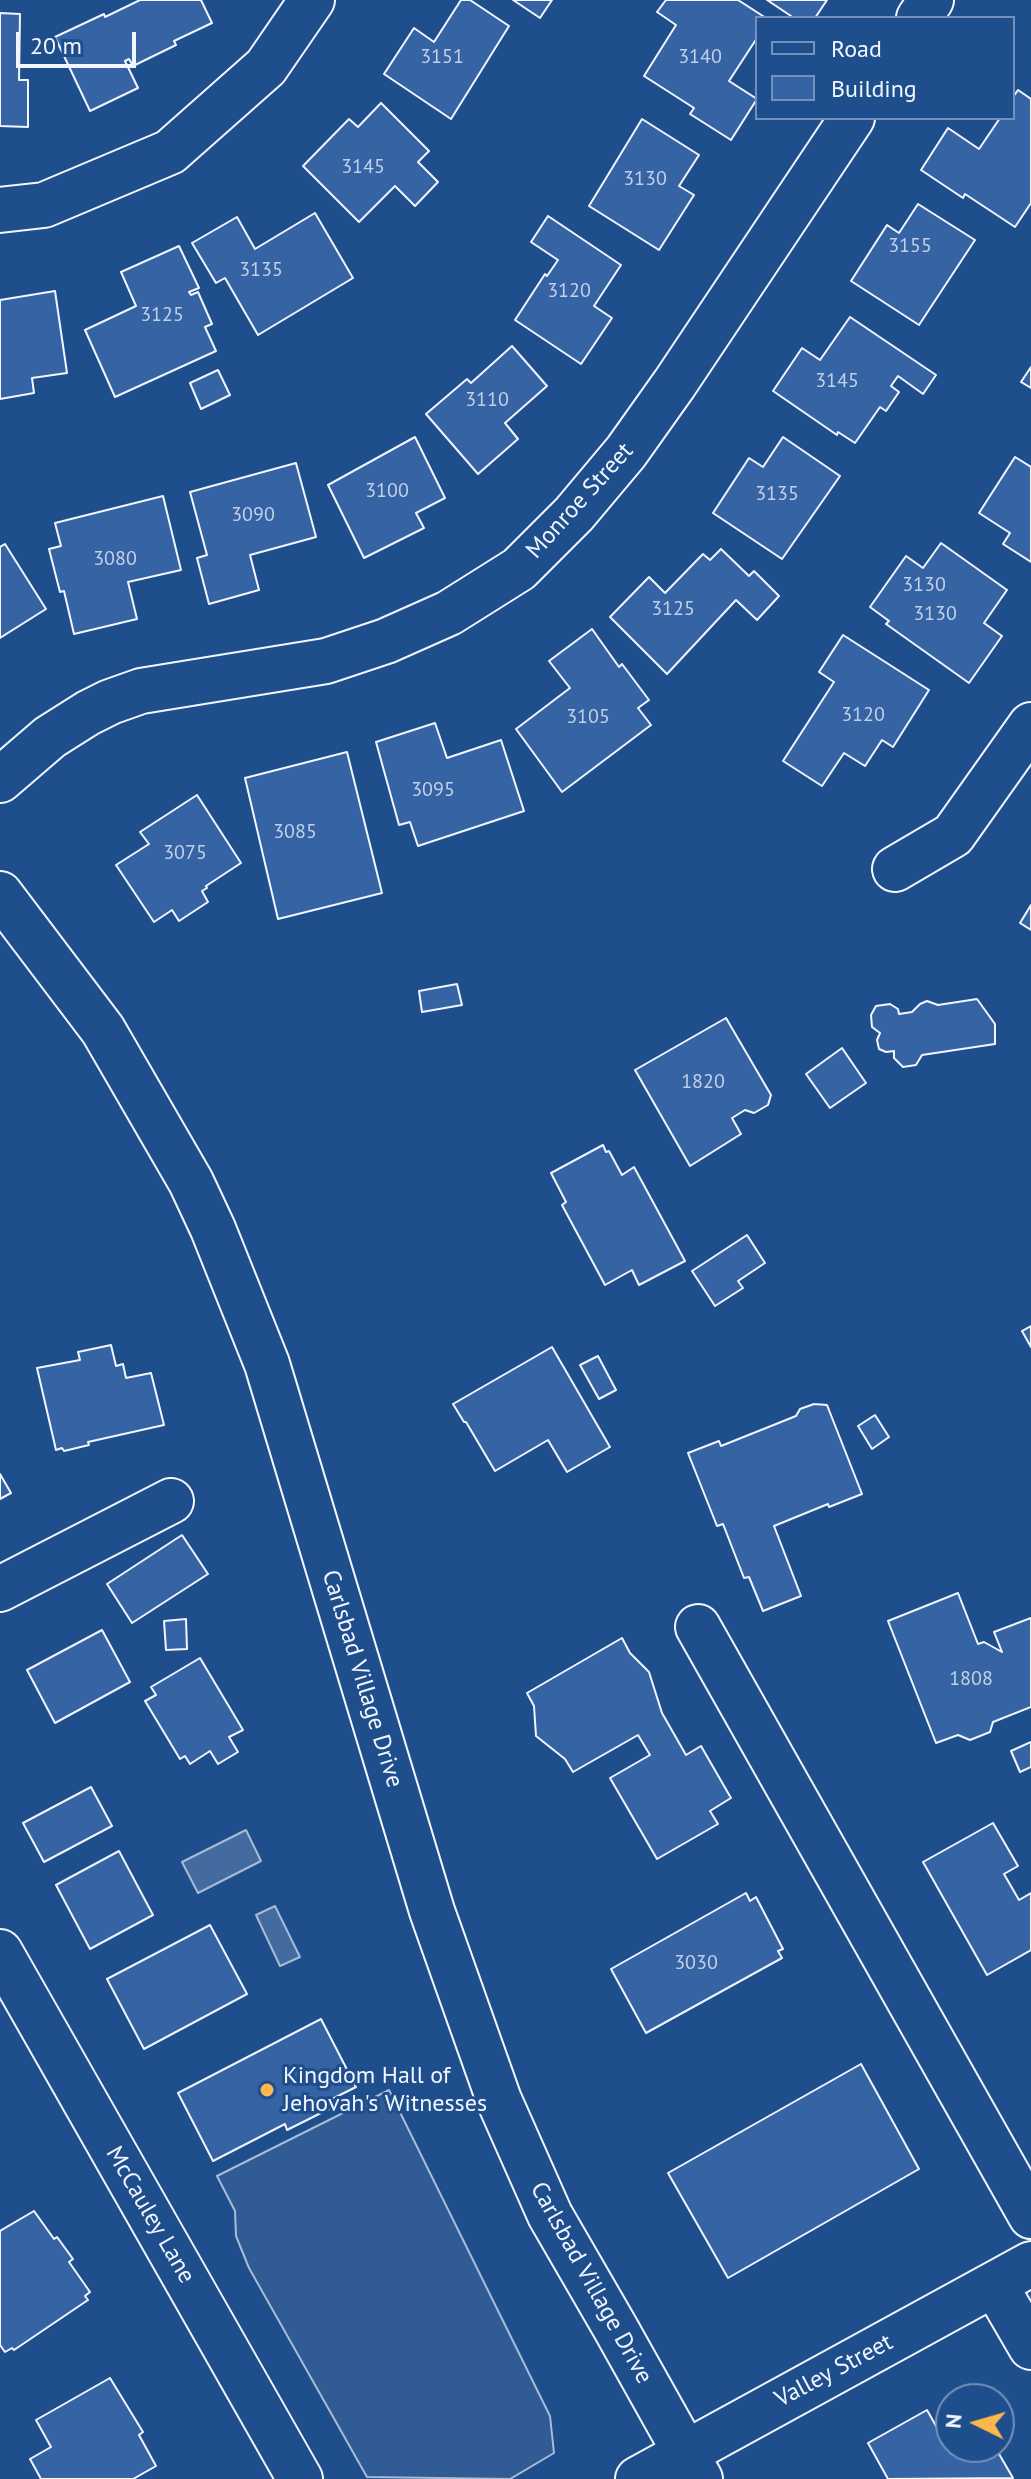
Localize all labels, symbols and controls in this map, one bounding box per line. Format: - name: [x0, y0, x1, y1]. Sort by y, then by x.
- scale bar: [20, 16, 140, 66]
- legend: [755, 16, 1015, 120]
- text: 20 m: [30, 30, 82, 61]
- text: Road: [831, 33, 882, 64]
- house number: 3151: [420, 45, 464, 69]
- house number: 3140: [678, 45, 722, 69]
- text: Building: [831, 73, 917, 104]
- house number: 3145: [341, 155, 385, 179]
- house number: 3130: [623, 167, 667, 191]
- house number: 3155: [888, 234, 932, 258]
- house number: 3135: [239, 258, 283, 282]
- house number: 3120: [547, 279, 591, 303]
- house number: 3125: [140, 303, 184, 327]
- house number: 3145: [815, 369, 859, 393]
- house number: 3110: [465, 388, 509, 412]
- street label: Monroe Street: [520, 437, 640, 565]
- house number: 3100: [365, 479, 409, 503]
- house number: 3135: [755, 482, 799, 506]
- house number: 3090: [231, 503, 275, 527]
- house number: 3080: [93, 547, 137, 571]
- house number: 3130: [902, 573, 946, 597]
- house number: 3125: [651, 597, 695, 621]
- house number: 3130: [913, 602, 957, 626]
- house number: 3120: [841, 703, 885, 727]
- house number: 3105: [566, 705, 610, 729]
- house number: 3095: [411, 778, 455, 802]
- house number: 3085: [273, 820, 317, 844]
- house number: 3075: [163, 841, 207, 865]
- house number: 1820: [681, 1070, 725, 1094]
- street label: Carlsbad Village Drive: [315, 1567, 409, 1791]
- house number: 1808: [949, 1667, 993, 1691]
- house number: 3030: [674, 1951, 718, 1975]
- place label: Kingdom Hall of Jehovah's Witnesses: [283, 2062, 487, 2118]
- marker: Kingdom Hall of Jehovah's Witnesses: [258, 2081, 276, 2099]
- street label: McCauley Lane: [99, 2141, 201, 2289]
- street label: Carlsbad Village Drive: [524, 2177, 658, 2389]
- street label: Valley Street: [770, 2328, 898, 2414]
- north arrow: [935, 2383, 1015, 2463]
- text: N: [939, 2413, 968, 2430]

